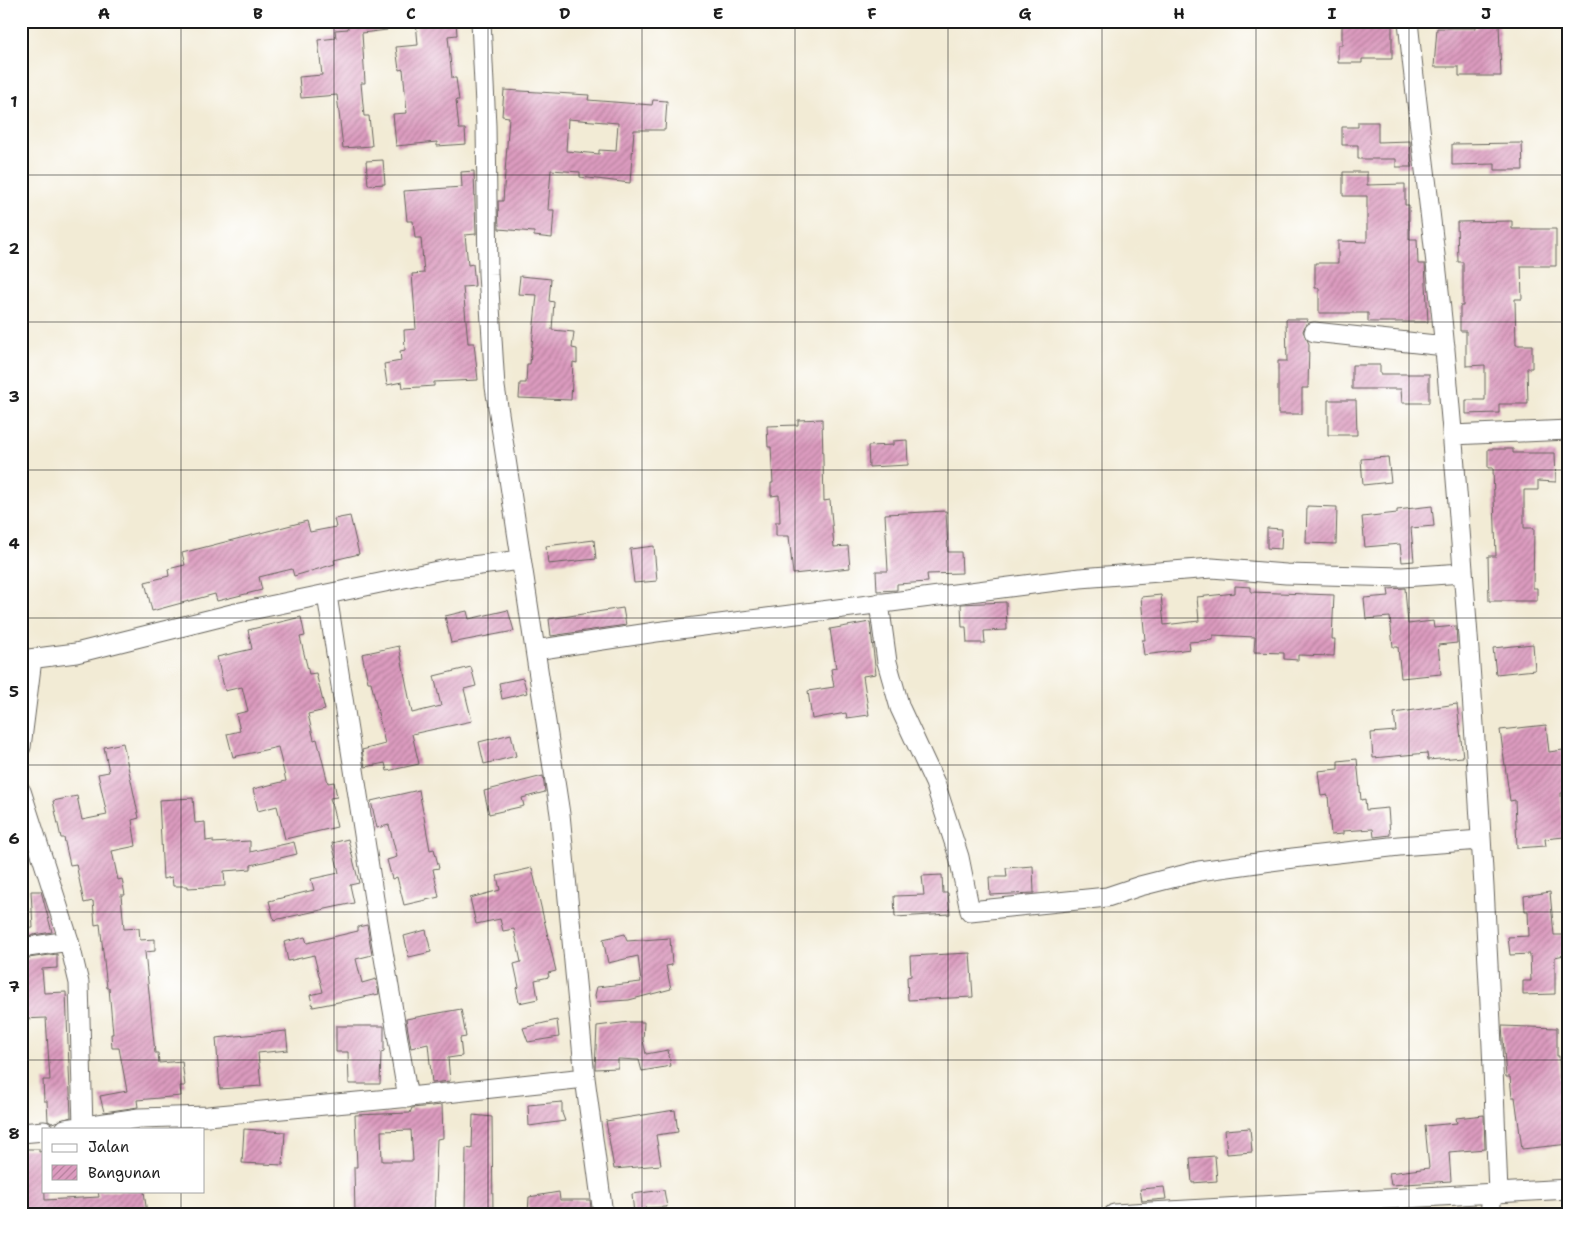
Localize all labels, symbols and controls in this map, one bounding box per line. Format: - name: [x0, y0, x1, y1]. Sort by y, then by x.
- text: A: [98, 3, 110, 24]
- text: B: [253, 3, 263, 24]
- text: C: [406, 3, 416, 24]
- text: D: [559, 3, 571, 24]
- text: E: [713, 3, 723, 24]
- text: F: [867, 3, 877, 24]
- text: G: [1019, 3, 1032, 24]
- text: H: [1173, 3, 1185, 24]
- text: I: [1328, 3, 1337, 24]
- text: J: [1481, 3, 1491, 24]
- text: 1: [10, 91, 18, 112]
- text: 2: [8, 238, 20, 259]
- text: 3: [8, 386, 20, 407]
- text: 4: [8, 533, 20, 554]
- text: 5: [9, 681, 19, 702]
- text: 6: [8, 828, 20, 849]
- text: 7: [8, 976, 20, 997]
- text: 8: [8, 1123, 20, 1144]
- legend: [42, 1128, 205, 1192]
- text: Jalan: [88, 1137, 129, 1157]
- text: Bangunan: [88, 1163, 160, 1183]

